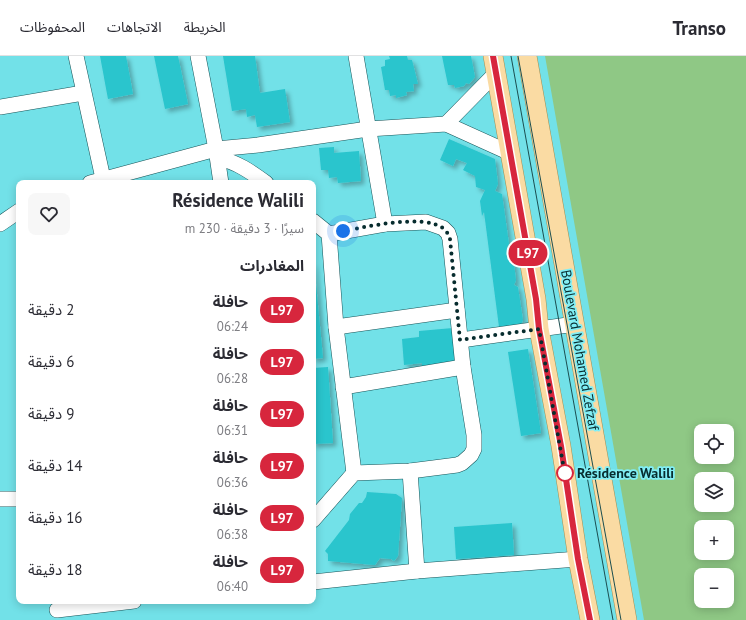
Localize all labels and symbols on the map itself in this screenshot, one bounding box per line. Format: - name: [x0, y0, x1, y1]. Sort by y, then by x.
- your location: [333, 221, 353, 241]
- line badge: L97: [505, 240, 551, 266]
- street label: Boulevard Mohamed Zefzaf: [557, 268, 603, 432]
- marker: Résidence Walili: [556, 464, 574, 482]
- place label: Résidence Walili: [577, 464, 674, 482]

